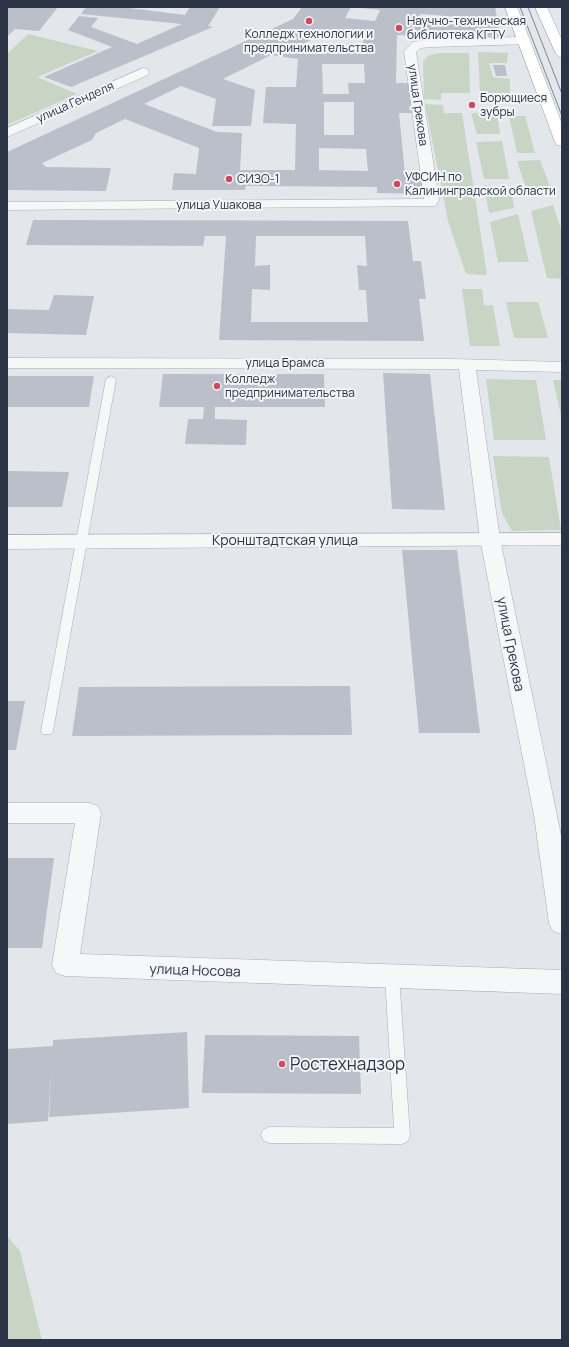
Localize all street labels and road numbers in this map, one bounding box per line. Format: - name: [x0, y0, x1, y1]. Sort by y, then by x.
- street label: улица Грекова: [404, 63, 433, 147]
- street label: улица Генделя: [33, 77, 116, 126]
- street label: улица Ушакова: [176, 196, 262, 213]
- street label: улица Брамса: [246, 354, 324, 371]
- street label: Кронштадтская улица: [212, 530, 358, 549]
- street label: улица Грекова: [493, 595, 530, 693]
- street label: улица Носова: [149, 958, 241, 981]

